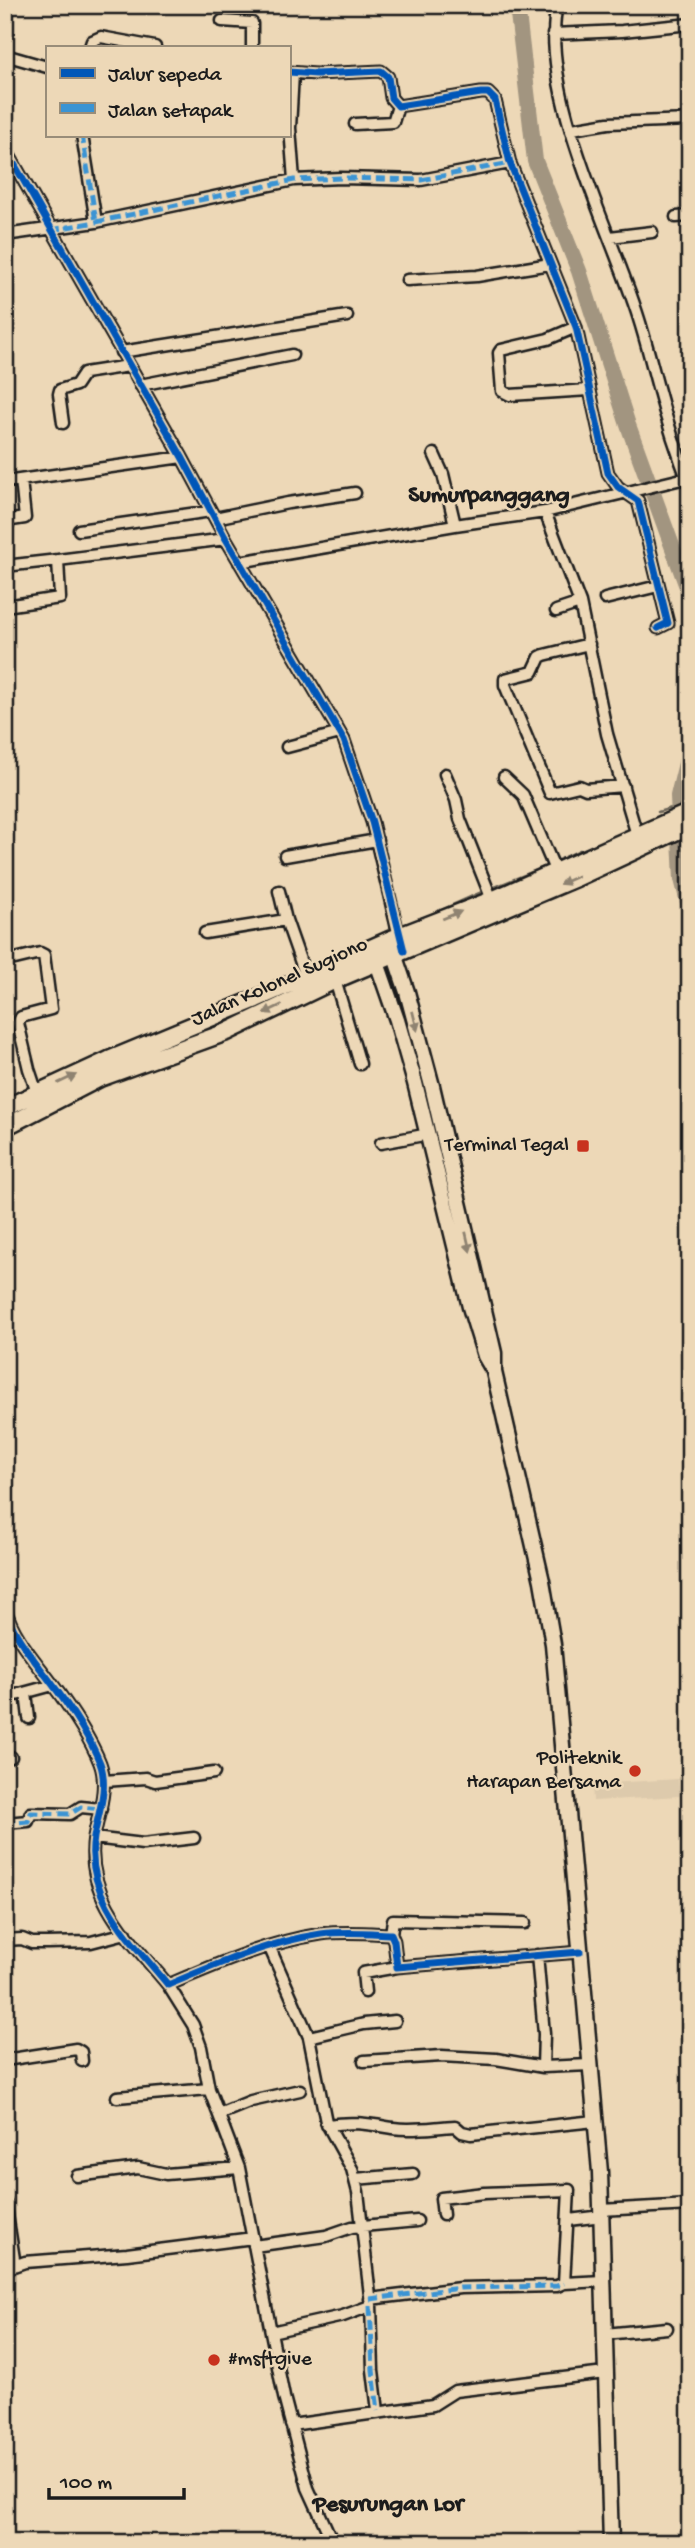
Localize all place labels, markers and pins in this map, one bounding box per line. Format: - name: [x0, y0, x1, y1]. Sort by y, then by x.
- place label: Terminal Tegal: [444, 1134, 569, 1159]
- marker: Terminal Tegal: [575, 1138, 591, 1154]
- place label: Politeknik Harapan Bersama: [466, 1747, 624, 1796]
- marker: Politeknik Harapan Bersama: [627, 1763, 643, 1779]
- place label: #msftgive: [228, 2348, 313, 2373]
- marker: #msftgive: [206, 2352, 222, 2368]

